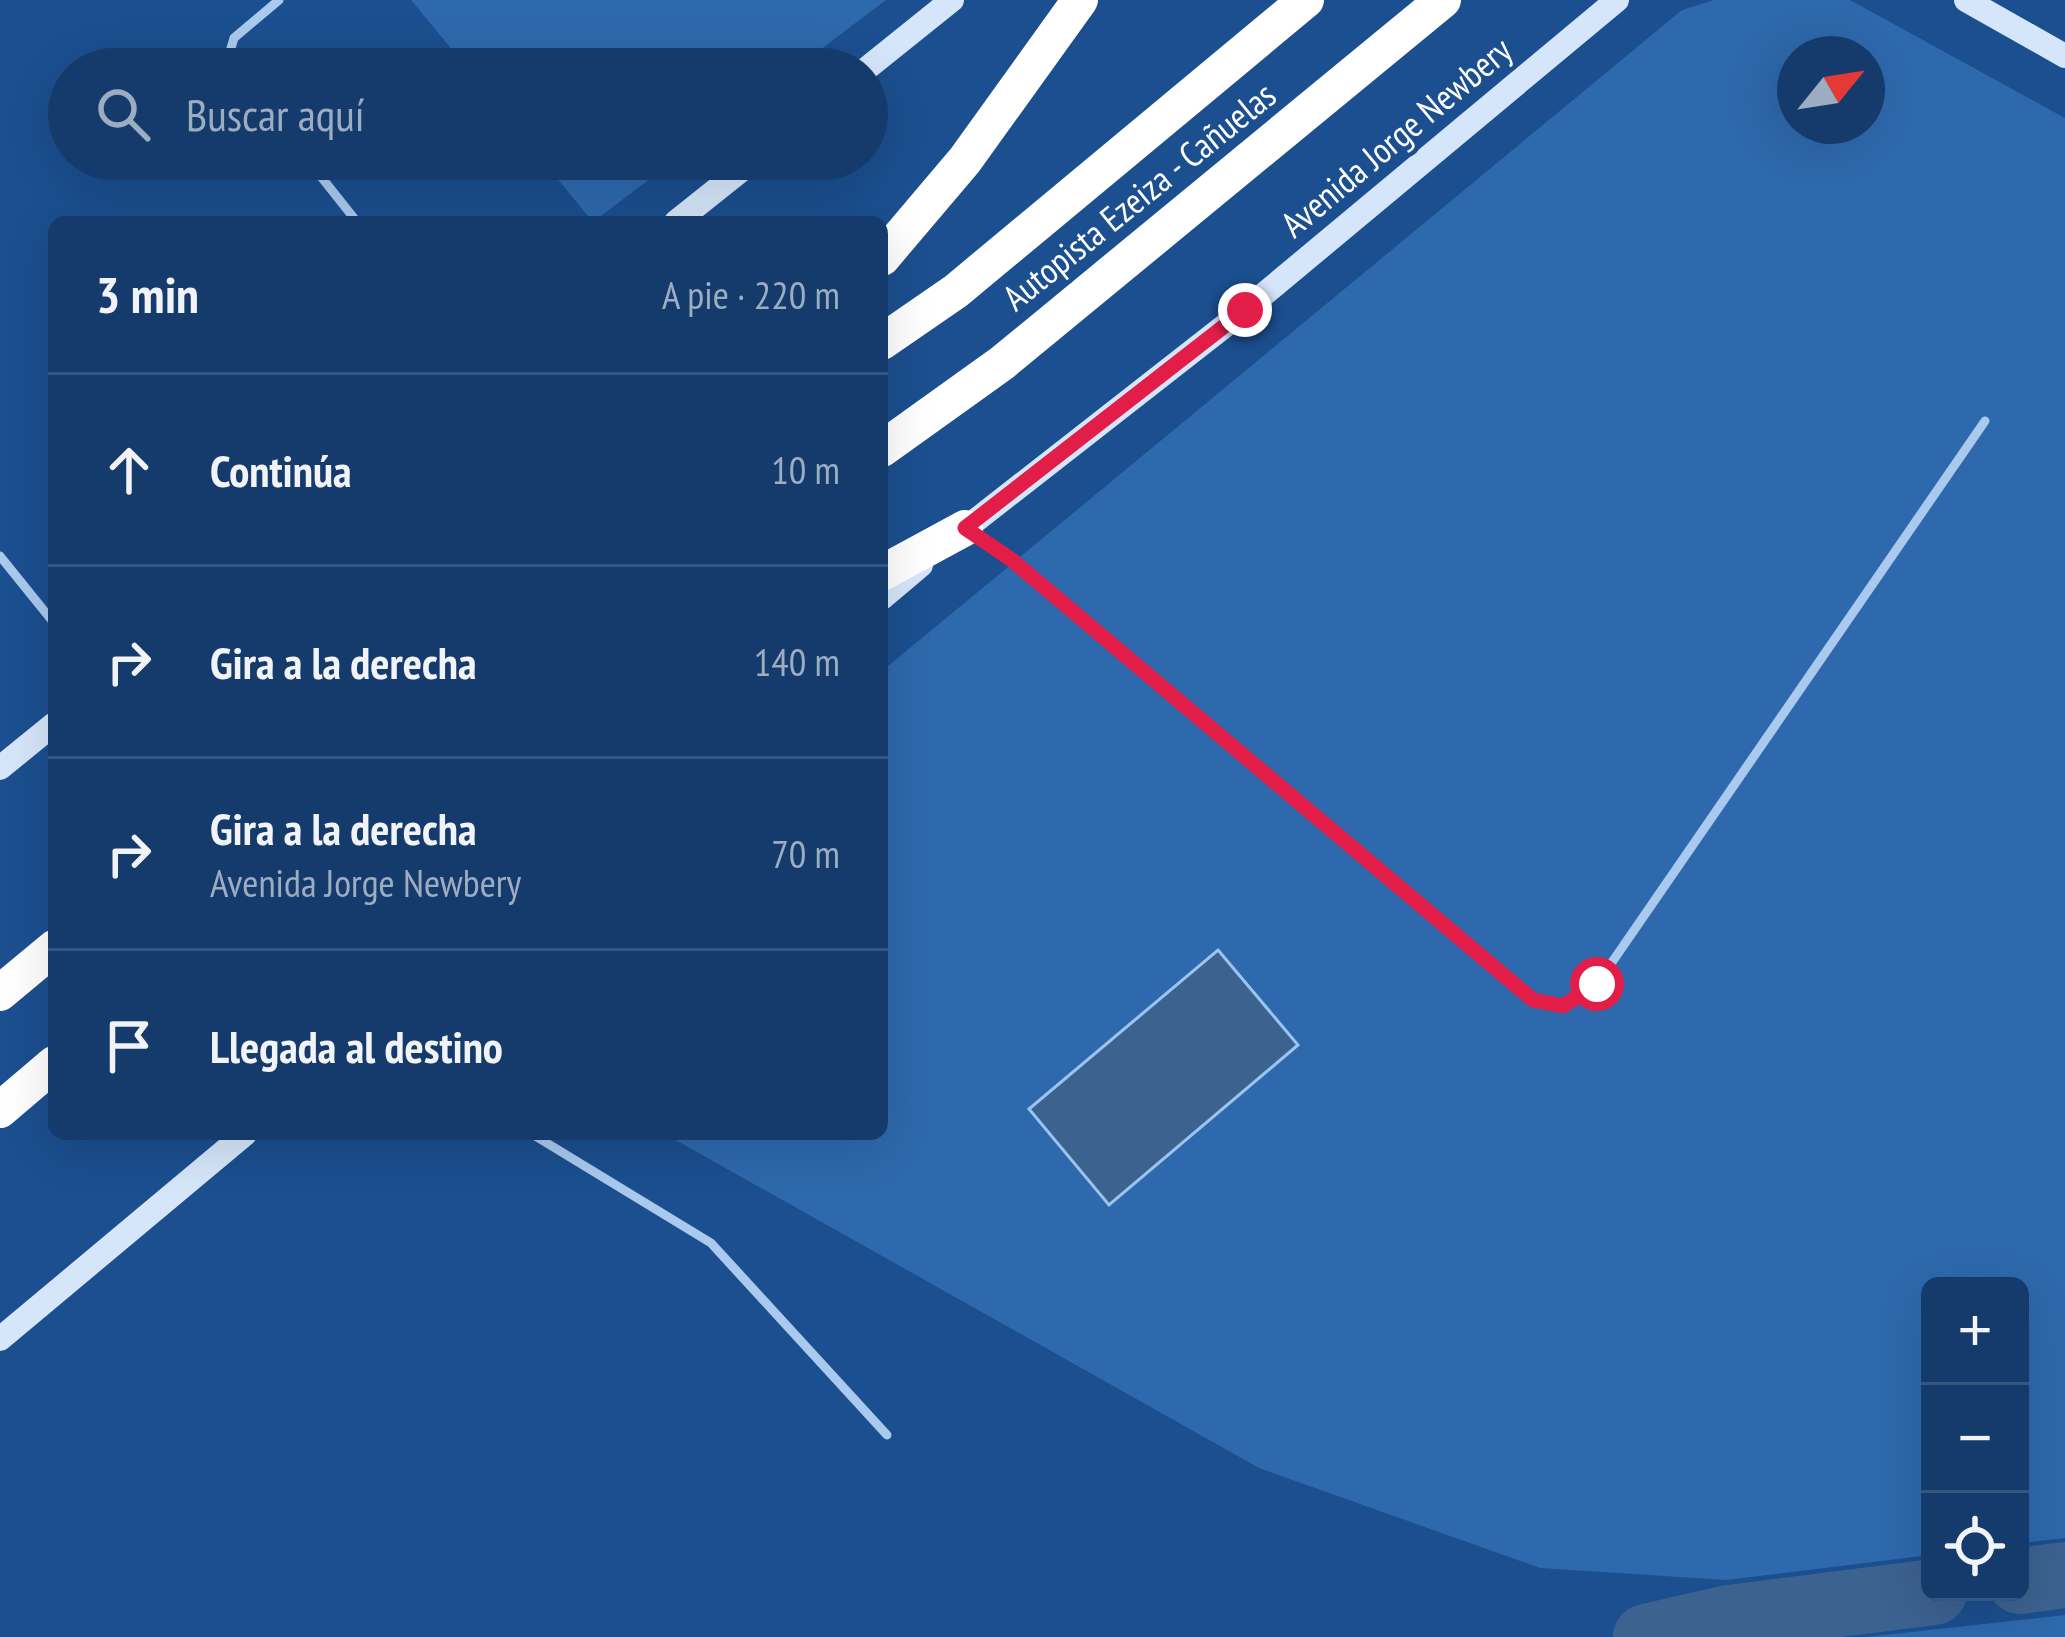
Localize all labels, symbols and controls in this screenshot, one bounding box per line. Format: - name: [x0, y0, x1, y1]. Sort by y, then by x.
- street label: Avenida Jorge Newbery: [1271, 26, 1521, 247]
- north arrow: [1777, 36, 1885, 144]
- search box: [48, 48, 888, 180]
- street label: Autopista Ezeiza - Cañuelas: [993, 71, 1285, 320]
- icon: search: [90, 81, 156, 147]
- text: Buscar aquí: [186, 85, 365, 143]
- text: 3 min: [96, 261, 199, 327]
- text: A pie · 220 m: [662, 269, 840, 320]
- route end: [1218, 283, 1272, 337]
- icon: ahead: [96, 437, 162, 503]
- text: Continúa: [210, 441, 352, 499]
- text: 10 m: [771, 444, 840, 495]
- icon: right: [96, 629, 162, 695]
- text: Gira a la derecha: [210, 633, 477, 691]
- text: 140 m: [754, 636, 840, 687]
- text: Gira a la derecha: [210, 799, 477, 857]
- icon: right: [96, 821, 162, 887]
- text: 70 m: [771, 828, 840, 879]
- text: Avenida Jorge Newbery: [210, 857, 521, 908]
- route start: [1570, 957, 1624, 1011]
- icon: arrive: [96, 1013, 162, 1079]
- text: Llegada al destino: [210, 1017, 503, 1075]
- map controls: [1921, 1277, 2029, 1601]
- button: +: [1921, 1277, 2029, 1385]
- button: −: [1921, 1385, 2029, 1493]
- button: locate: [1921, 1493, 2029, 1601]

